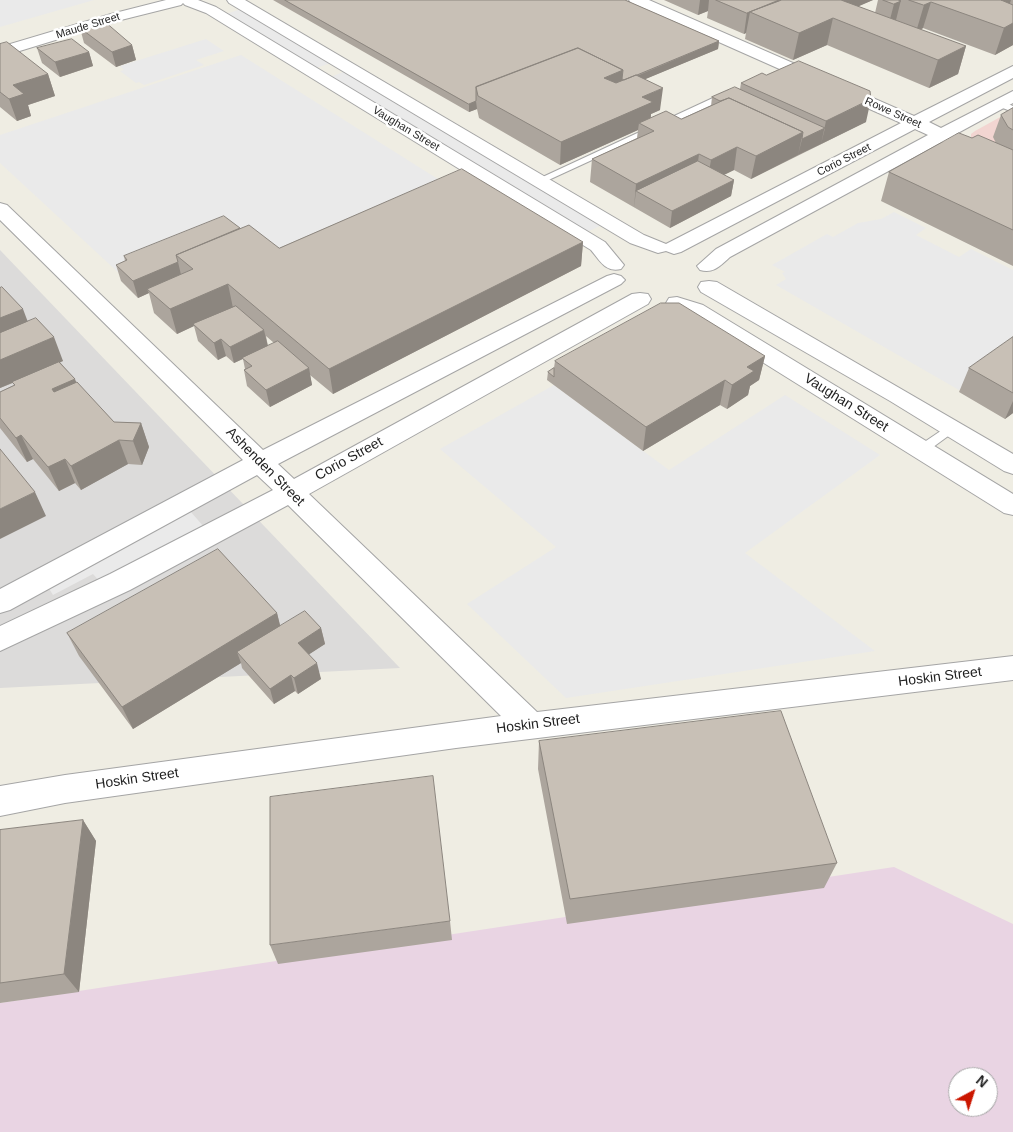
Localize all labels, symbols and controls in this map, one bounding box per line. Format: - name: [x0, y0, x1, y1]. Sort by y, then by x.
- street label: Maude Street: [54, 10, 122, 42]
- street label: Rowe Street: [863, 95, 923, 131]
- street label: Vaughan Street: [370, 104, 442, 154]
- street label: Corio Street: [815, 141, 873, 179]
- street label: Vaughan Street: [801, 370, 891, 436]
- street label: Ashenden Street: [222, 424, 308, 510]
- street label: Corio Street: [312, 434, 386, 484]
- street label: Hoskin Street: [897, 664, 983, 690]
- street label: Hoskin Street: [495, 711, 581, 737]
- street label: Hoskin Street: [94, 765, 180, 793]
- north arrow: [948, 1067, 998, 1117]
- text: N: [973, 1072, 991, 1091]

